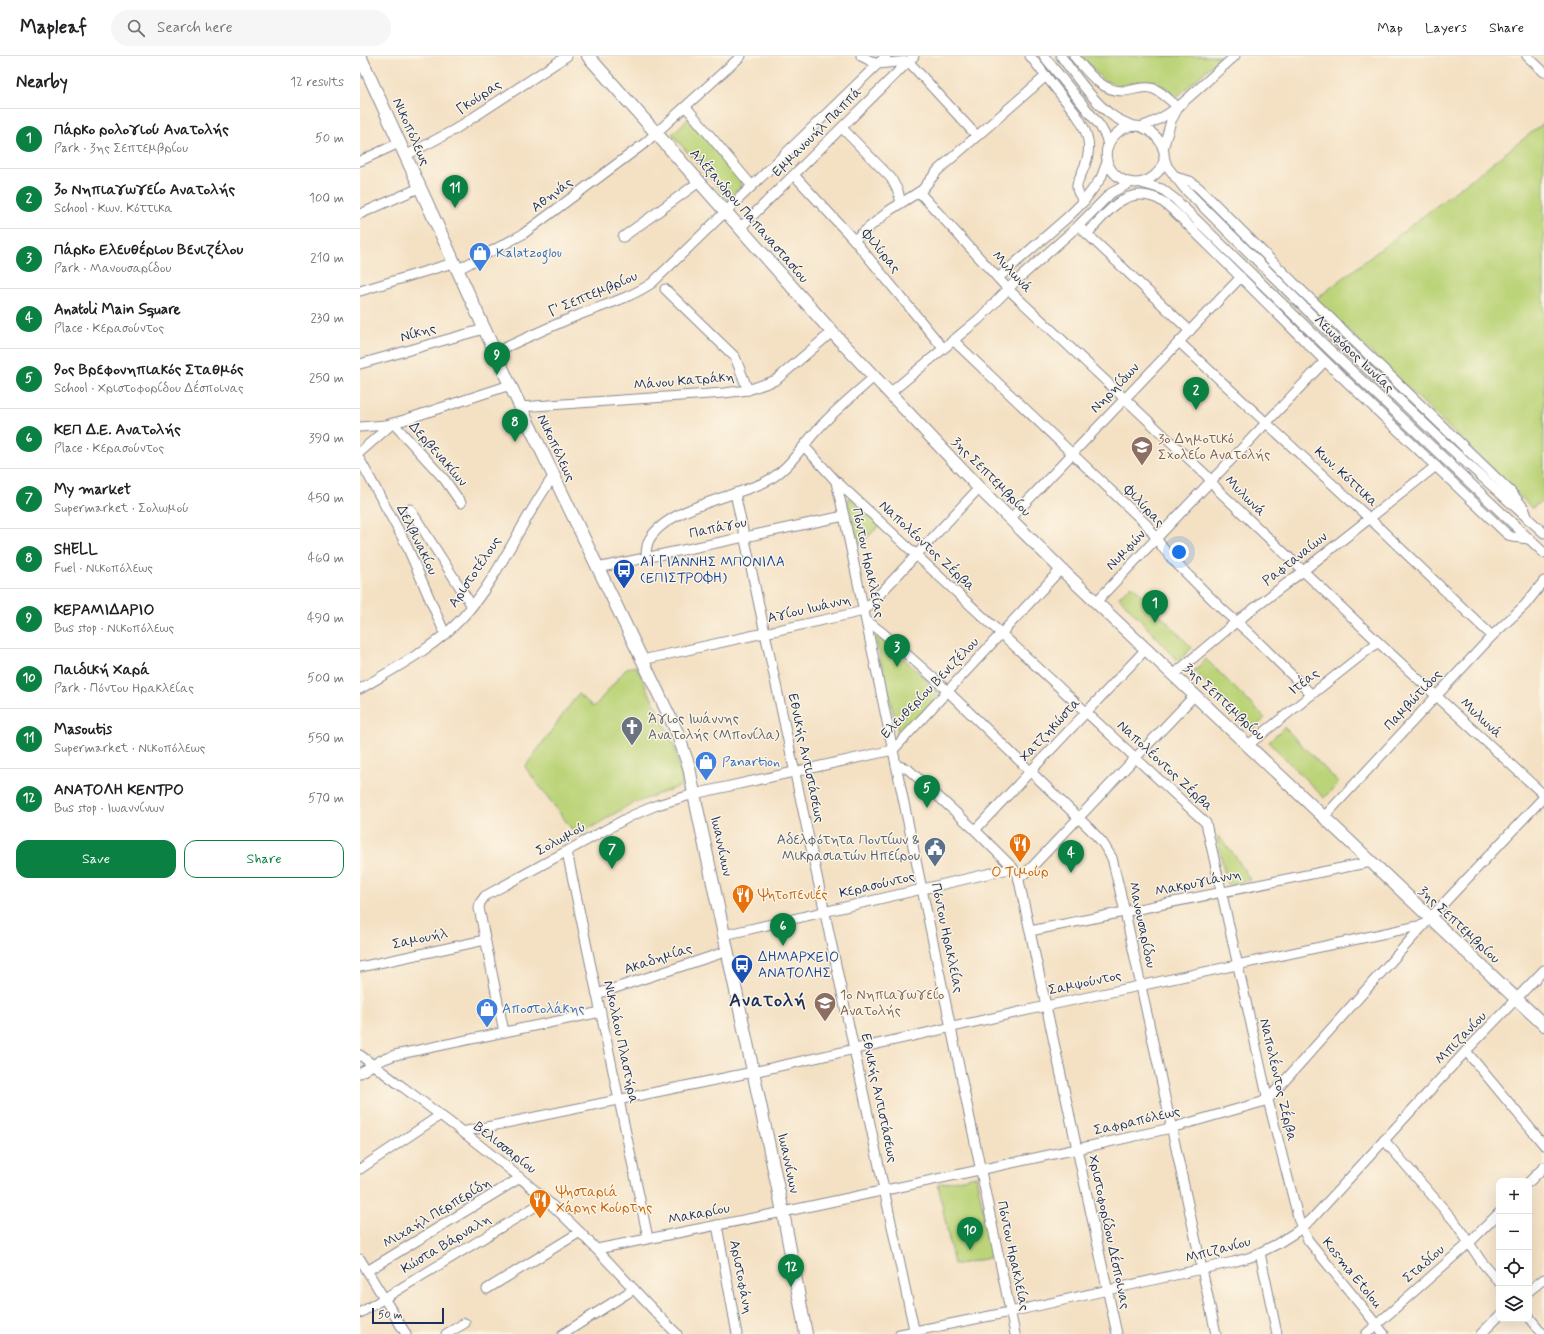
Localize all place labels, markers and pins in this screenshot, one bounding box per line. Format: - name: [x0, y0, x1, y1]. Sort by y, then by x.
- pin: 11: [442, 175, 468, 208]
- shop icon: Kalatzoglou: [467, 240, 493, 273]
- place label: Kalatzoglou: [496, 244, 562, 264]
- pin: 9: [484, 342, 510, 375]
- pin: 2: [1183, 377, 1209, 410]
- pin: 8: [502, 409, 528, 442]
- place label: 3ο Δημοτικό Σχολείο Ανατολής: [1158, 430, 1270, 464]
- school or university icon: 3ο Δημοτικό Σχολείο Ανατολής: [1129, 434, 1155, 467]
- place label: ΑΪ ΓΙΑΝΝΗΣ ΜΠΟΝΙΛΑ (ΕΠΙΣΤΡΟΦΗ): [640, 553, 785, 587]
- bus stop icon: ΑΪ ΓΙΑΝΝΗΣ ΜΠΟΝΙΛΑ (ΕΠΙΣΤΡΟΦΗ): [611, 557, 637, 590]
- pin: 1: [1142, 590, 1168, 623]
- pin: 3: [884, 634, 910, 667]
- place label: Άγιος Ιωάννης Ανατολής (Μπονίλα): [648, 710, 780, 744]
- church icon: Άγιος Ιωάννης Ανατολής (Μπονίλα): [619, 714, 645, 747]
- shop icon: Panartion: [693, 749, 719, 782]
- place label: Panartion: [722, 753, 780, 771]
- pin: 5: [914, 775, 940, 808]
- place label: Αδελφότητα Ποντίων & Μικρασιατών Ηπείρου: [777, 831, 920, 865]
- restaurant icon: Ο Τιμούρ: [1007, 831, 1033, 864]
- public building icon: Αδελφότητα Ποντίων & Μικρασιατών Ηπείρου: [922, 835, 948, 868]
- pin: 7: [599, 836, 625, 869]
- pin: 4: [1058, 840, 1084, 873]
- place label: Ο Τιμούρ: [991, 863, 1049, 881]
- restaurant icon: Ψητοπενιές: [730, 882, 756, 915]
- place label: Ψητοπενιές: [757, 885, 828, 904]
- pin: 6: [770, 913, 796, 946]
- place label: ΔΗΜΑΡΧΕΙΟ ΑΝΑΤΟΛΗΣ: [758, 948, 839, 982]
- bus stop icon: ΔΗΜΑΡΧΕΙΟ ΑΝΑΤΟΛΗΣ: [729, 952, 755, 985]
- place label: 1ο Νηπιαγωγείο Ανατολής: [840, 986, 944, 1020]
- school or university icon: 1ο Νηπιαγωγείο Ανατολής: [812, 990, 838, 1023]
- shop icon: Αποστολάκης: [474, 996, 500, 1029]
- place label: Αποστολάκης: [502, 1000, 585, 1018]
- place label: Ψησταριά Χάρης Κούρτης: [555, 1183, 652, 1217]
- restaurant icon: Ψησταριά Χάρης Κούρτης: [527, 1187, 553, 1220]
- pin: 10: [957, 1217, 983, 1250]
- pin: 12: [778, 1254, 804, 1287]

